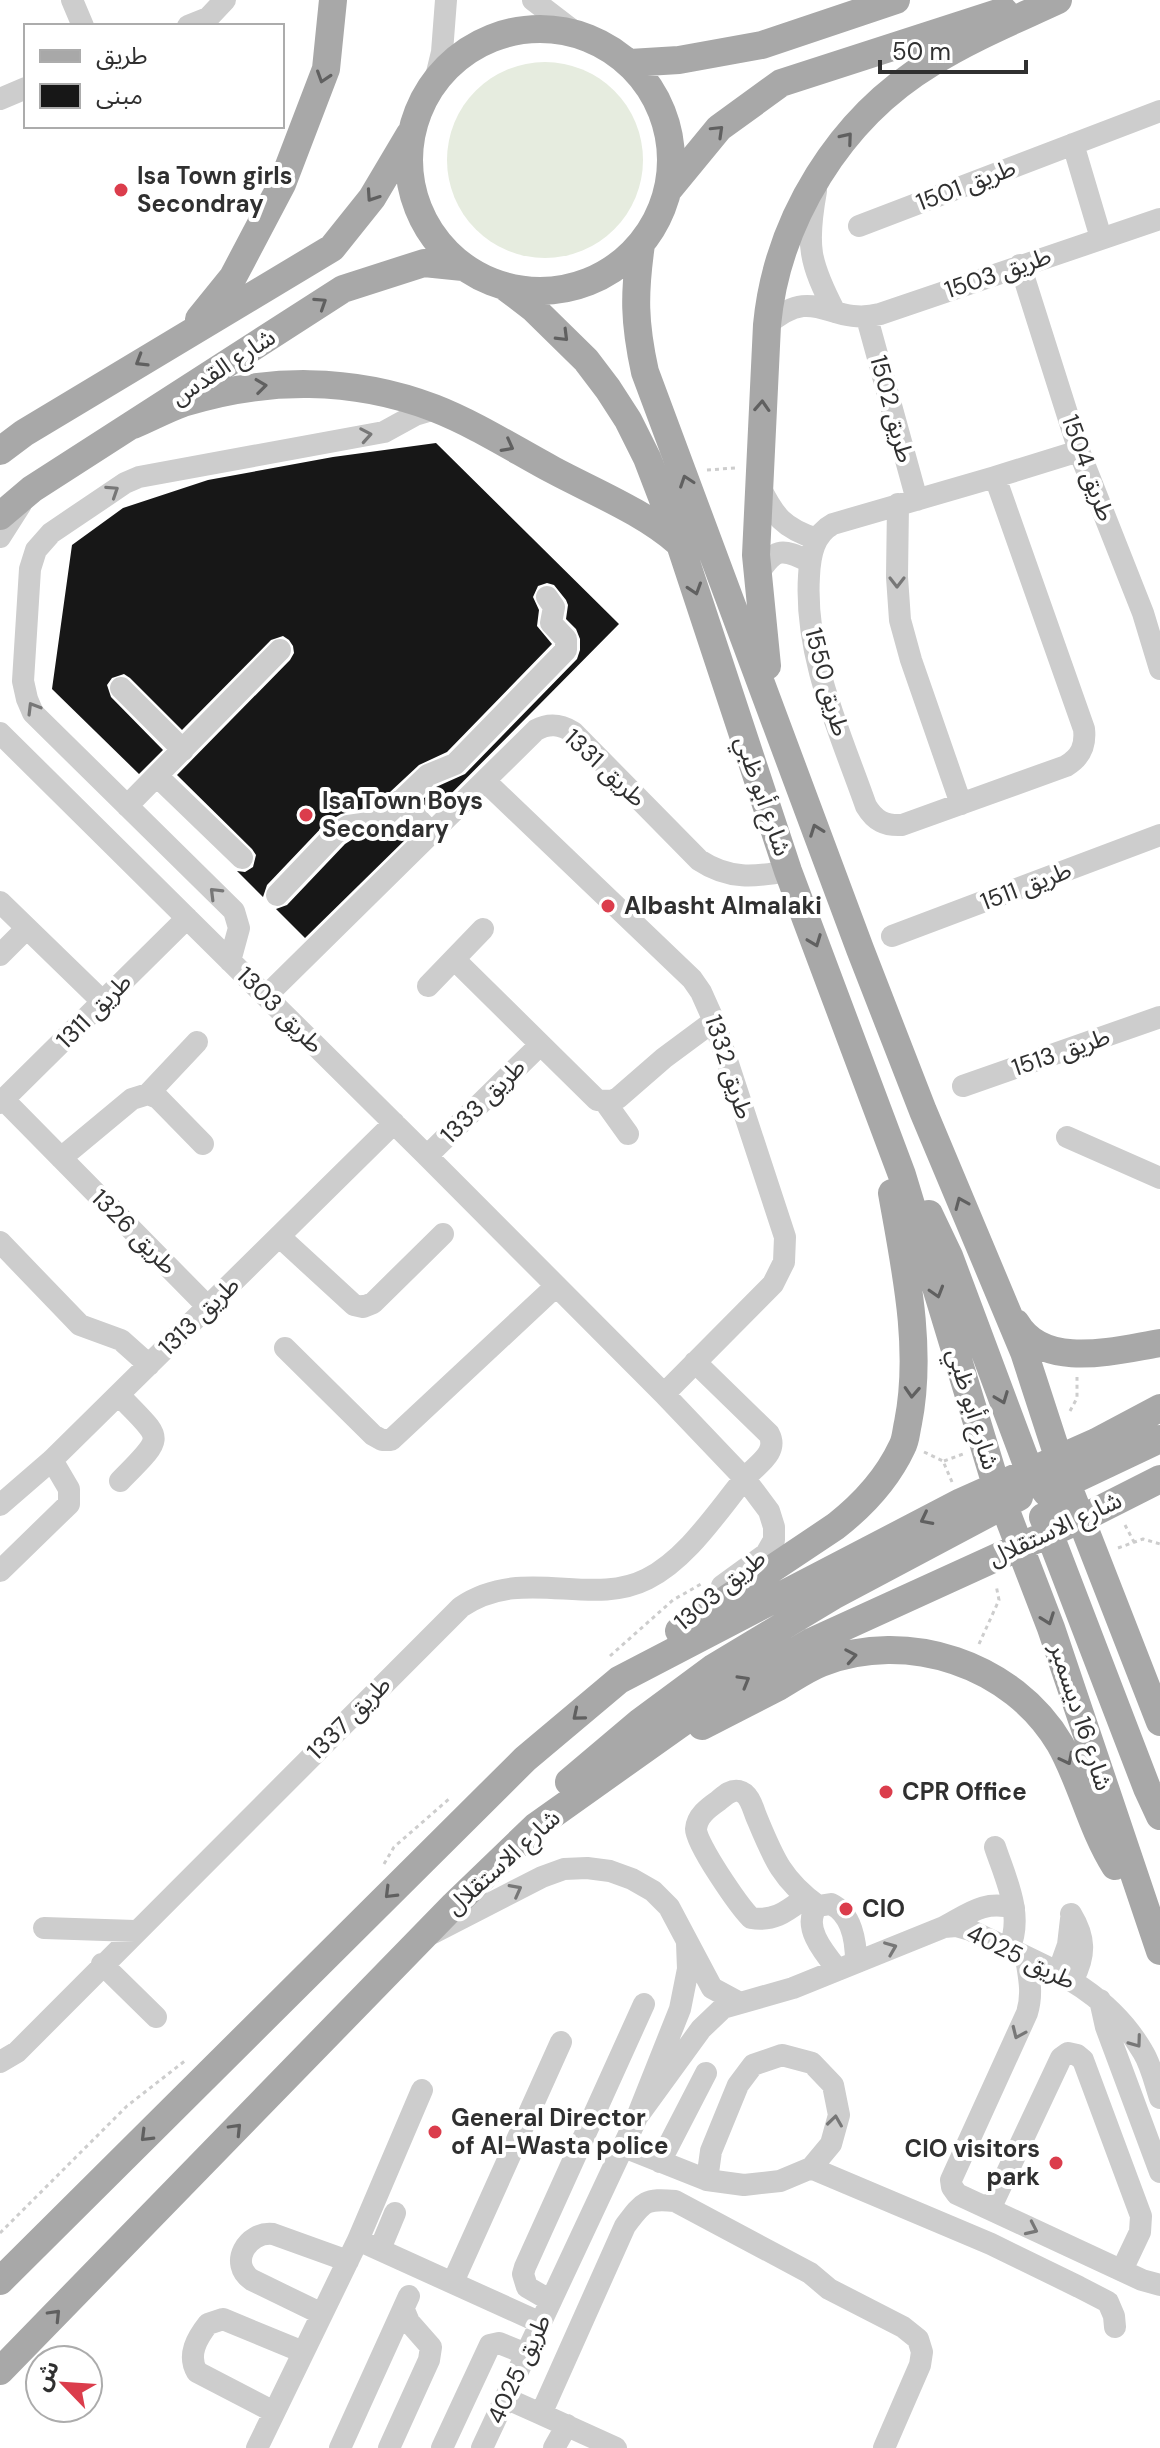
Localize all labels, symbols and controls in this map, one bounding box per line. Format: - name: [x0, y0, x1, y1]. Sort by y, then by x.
- legend: [24, 24, 284, 128]
- scale bar: [880, 24, 1026, 74]
- text: 50 m: [892, 36, 951, 67]
- text: طريق: [96, 40, 148, 71]
- one-way arrow: [316, 69, 332, 83]
- text: مبنى: [96, 80, 143, 111]
- one-way arrow: [709, 126, 723, 140]
- one-way arrow: [837, 132, 852, 147]
- street label: طريق 1501: [912, 151, 1020, 218]
- place label: Isa Town girls Secondray: [137, 160, 292, 219]
- marker: Isa Town girls Secondray: [112, 181, 130, 199]
- one-way arrow: [367, 188, 382, 202]
- street label: طريق 1503: [940, 240, 1055, 305]
- one-way arrow: [313, 297, 327, 312]
- street label: شارع القدس: [164, 321, 282, 414]
- one-way arrow: [554, 327, 569, 341]
- one-way arrow: [135, 352, 150, 367]
- street label: طريق 1502: [863, 352, 922, 466]
- one-way arrow: [254, 378, 267, 395]
- one-way arrow: [754, 399, 771, 412]
- street label: طريق 1504: [1055, 410, 1122, 525]
- one-way arrow: [359, 428, 373, 445]
- one-way arrow: [500, 436, 515, 451]
- one-way arrow: [680, 475, 696, 489]
- one-way arrow: [105, 486, 119, 501]
- one-way arrow: [888, 576, 906, 589]
- one-way arrow: [685, 581, 701, 595]
- street label: طريق 1550: [798, 624, 857, 740]
- one-way arrow: [28, 703, 43, 717]
- street label: طريق 1331: [558, 722, 653, 813]
- street label: شارع أبو ظبي: [725, 732, 799, 861]
- place label: Isa Town Boys Secondary: [322, 785, 483, 844]
- marker: Isa Town Boys Secondary: [297, 806, 315, 824]
- one-way arrow: [810, 824, 826, 838]
- street label: طريق 1511: [976, 854, 1076, 917]
- one-way arrow: [210, 887, 224, 902]
- place label: Albasht Almalaki: [624, 890, 822, 921]
- marker: Albasht Almalaki: [599, 897, 617, 915]
- one-way arrow: [805, 933, 822, 947]
- street label: طريق 1303: [230, 960, 330, 1060]
- street label: طريق 1311: [49, 966, 138, 1055]
- street label: طريق 1332: [698, 1011, 761, 1123]
- street label: طريق 1513: [1008, 1020, 1114, 1083]
- street label: طريق 1333: [433, 1051, 532, 1150]
- street label: طريق 1326: [85, 1182, 184, 1281]
- one-way arrow: [955, 1197, 971, 1211]
- street label: طريق 1313: [152, 1269, 246, 1362]
- one-way arrow: [928, 1285, 944, 1298]
- street label: شارع أبو ظبي: [937, 1344, 1007, 1474]
- one-way arrow: [904, 1386, 921, 1399]
- one-way arrow: [992, 1390, 1009, 1404]
- street label: شارع الاستقلال: [983, 1484, 1127, 1575]
- one-way arrow: [920, 1510, 934, 1525]
- street label: طريق 1303: [667, 1542, 772, 1637]
- one-way arrow: [1038, 1611, 1055, 1625]
- street label: شارع 16 ديسمبر: [1041, 1638, 1120, 1795]
- one-way arrow: [844, 1648, 857, 1665]
- street label: طريق 1337: [300, 1669, 397, 1766]
- one-way arrow: [735, 1675, 750, 1691]
- one-way arrow: [572, 1705, 587, 1719]
- one-way arrow: [1058, 1751, 1073, 1766]
- place label: CPR Office: [902, 1776, 1027, 1807]
- marker: CPR Office: [877, 1783, 895, 1801]
- street label: شارع الاستقلال: [439, 1802, 568, 1923]
- one-way arrow: [385, 1884, 399, 1899]
- one-way arrow: [507, 1885, 522, 1900]
- place label: CIO: [862, 1893, 905, 1924]
- marker: CIO: [837, 1900, 855, 1918]
- street label: طريق 4025: [962, 1917, 1081, 1996]
- one-way arrow: [883, 1942, 897, 1958]
- one-way arrow: [1012, 2025, 1028, 2039]
- one-way arrow: [1126, 2034, 1141, 2048]
- place label: General Director of Al-Wasta police: [451, 2102, 669, 2161]
- one-way arrow: [827, 2114, 844, 2127]
- marker: General Director of Al-Wasta police: [426, 2123, 444, 2141]
- one-way arrow: [227, 2124, 241, 2138]
- one-way arrow: [141, 2127, 155, 2141]
- place label: CIO visitors park: [905, 2133, 1040, 2192]
- marker: CIO visitors park: [1047, 2154, 1065, 2172]
- one-way arrow: [1023, 2219, 1038, 2235]
- street label: طريق 4025: [480, 2309, 557, 2428]
- one-way arrow: [45, 2310, 60, 2324]
- north arrow: [24, 2344, 104, 2424]
- text: ش: [27, 2356, 66, 2396]

